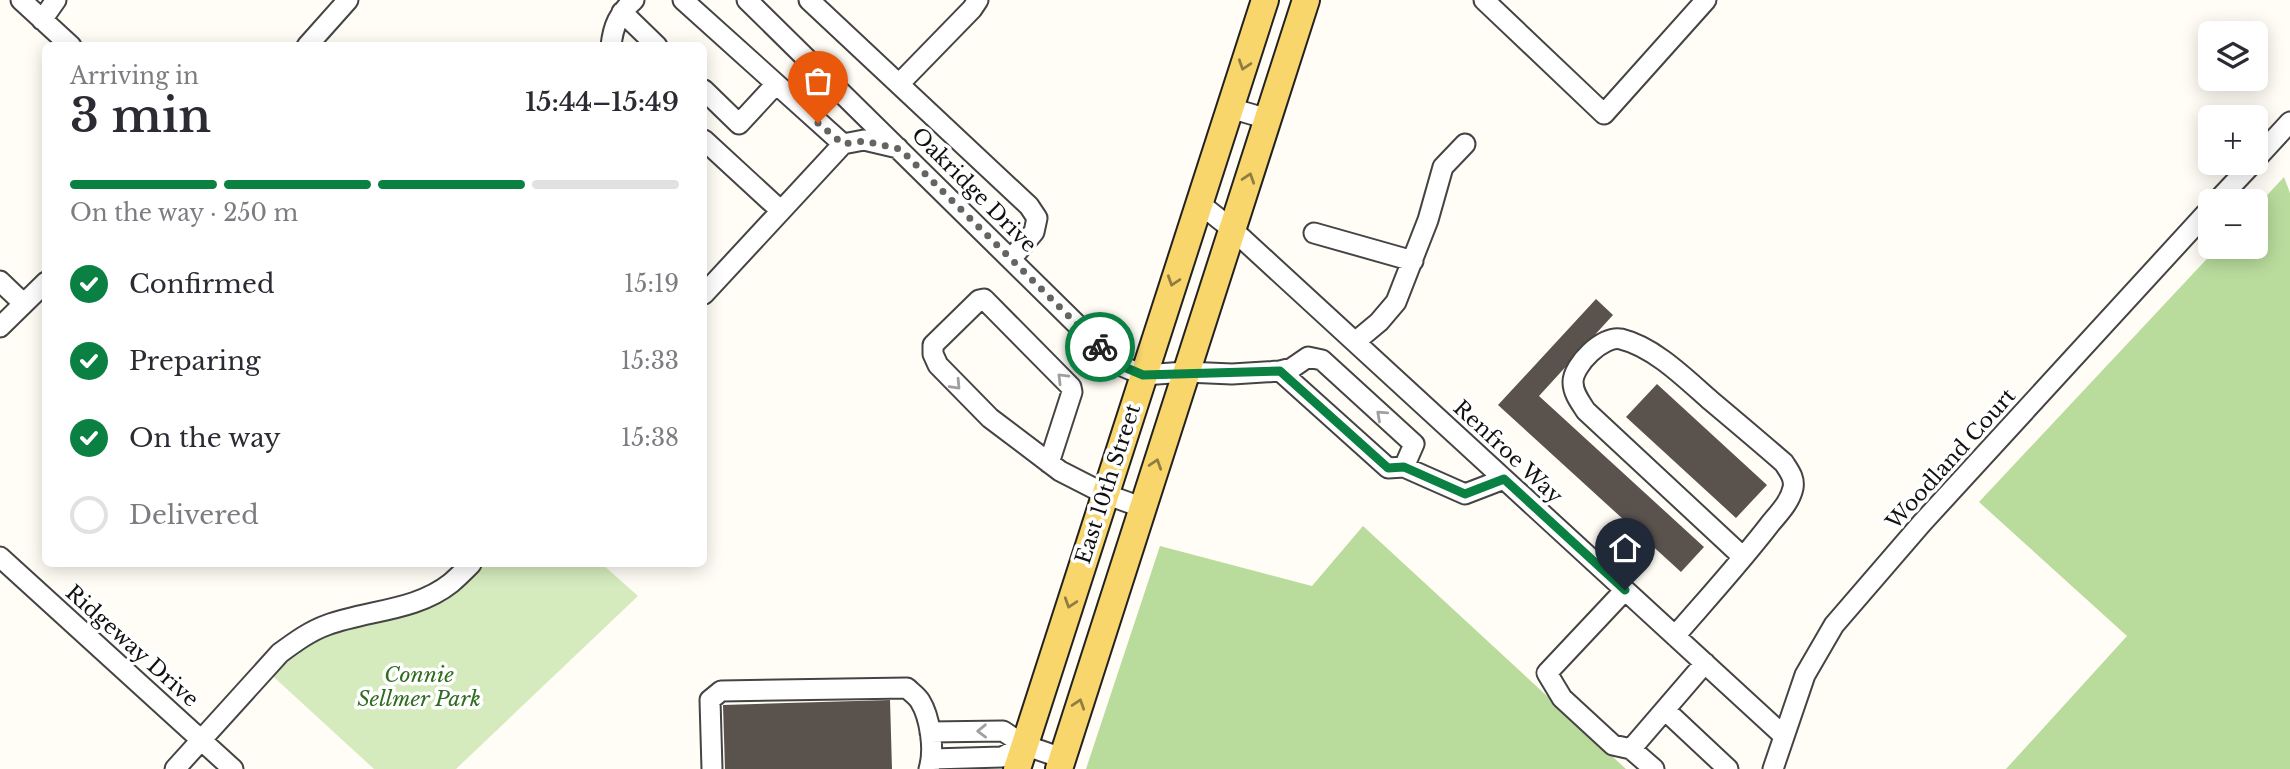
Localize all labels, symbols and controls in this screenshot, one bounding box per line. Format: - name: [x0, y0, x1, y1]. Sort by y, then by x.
- map controls: [2198, 21, 2268, 259]
- button: layers: [2198, 21, 2268, 91]
- pin: [788, 51, 848, 123]
- one-way arrow: [1237, 59, 1252, 71]
- text: Arriving in: [70, 62, 199, 90]
- icon: bag: [799, 62, 837, 100]
- text: 15:44–15:49: [525, 86, 679, 118]
- text: 3 min: [70, 87, 211, 144]
- button: +: [2198, 105, 2268, 175]
- street label: Oakridge Drive: [906, 122, 1042, 258]
- one-way arrow: [1241, 172, 1256, 184]
- button: −: [2198, 189, 2268, 259]
- text: On the way · 250 m: [70, 199, 298, 227]
- icon: check: [70, 265, 108, 303]
- text: Confirmed: [129, 268, 274, 300]
- text: 15:19: [624, 270, 679, 298]
- one-way arrow: [1167, 275, 1181, 287]
- courier: [1065, 312, 1135, 382]
- icon: bike: [1081, 328, 1119, 366]
- icon: check: [70, 342, 108, 380]
- text: Preparing: [129, 345, 261, 377]
- text: 15:33: [621, 347, 679, 375]
- one-way arrow: [1057, 373, 1070, 386]
- one-way arrow: [948, 377, 961, 390]
- street label: Woodland Court: [1880, 383, 2021, 535]
- street label: Renfroe Way: [1448, 395, 1568, 510]
- street label: East 10th Street: [1070, 401, 1146, 567]
- one-way arrow: [1376, 411, 1389, 424]
- icon: check: [70, 419, 108, 457]
- text: On the way: [129, 422, 281, 454]
- text: 15:38: [621, 424, 679, 452]
- one-way arrow: [1147, 458, 1162, 470]
- text: Delivered: [129, 499, 259, 531]
- pin: [1595, 518, 1655, 590]
- icon: home: [1606, 529, 1644, 567]
- street label: Ridgeway Drive: [60, 580, 204, 712]
- one-way arrow: [1063, 597, 1078, 609]
- park label: Connie Sellmer Park: [357, 662, 481, 712]
- one-way arrow: [1071, 698, 1085, 711]
- one-way arrow: [976, 723, 987, 739]

